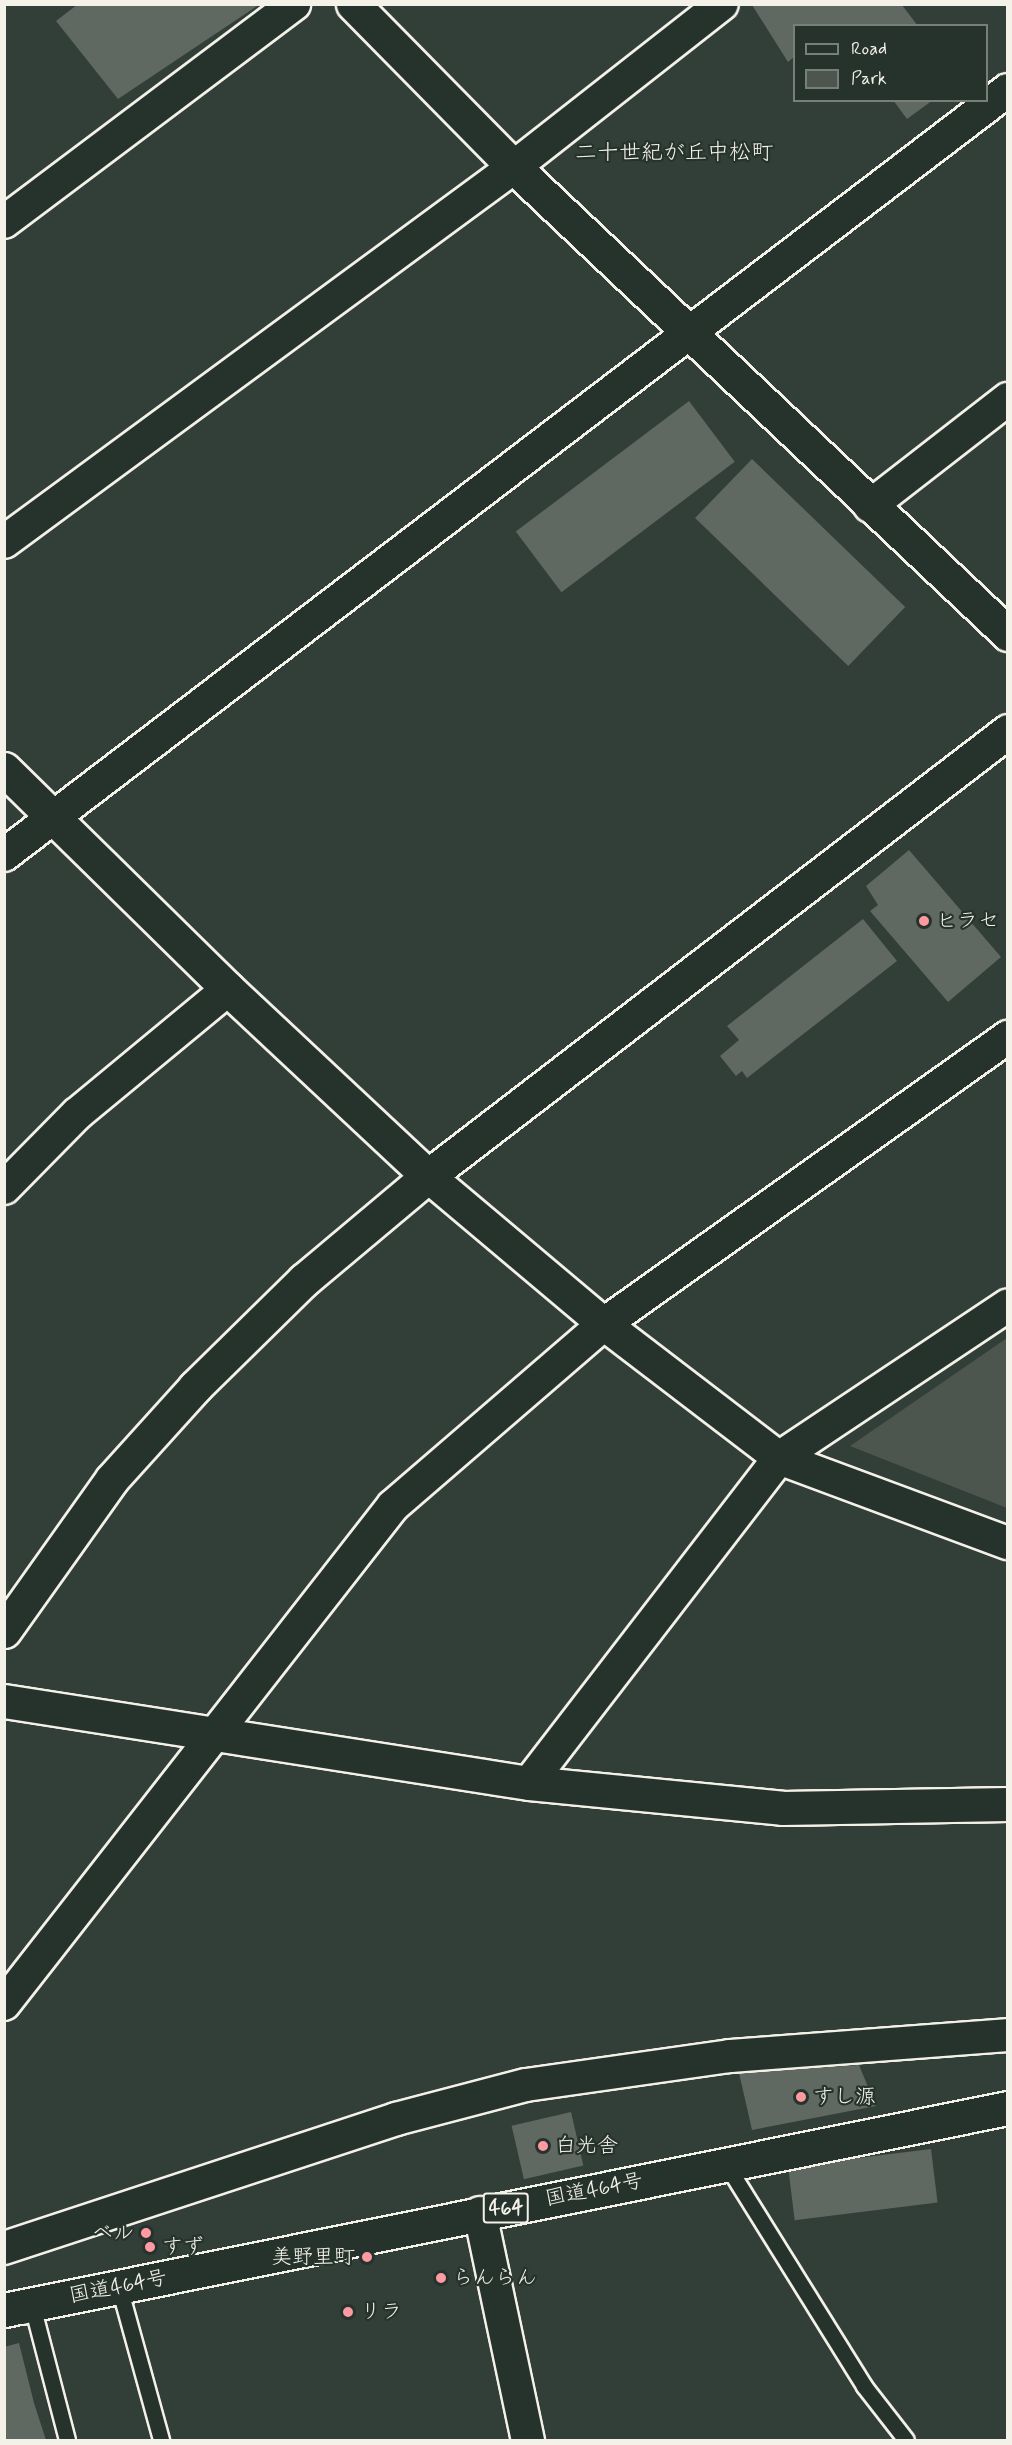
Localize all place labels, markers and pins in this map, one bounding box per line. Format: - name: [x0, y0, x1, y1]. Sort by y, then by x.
- place label: ヒラセ: [936, 908, 999, 934]
- marker: ヒラセ: [917, 914, 931, 928]
- place label: すし源: [813, 2084, 876, 2110]
- marker: すし源: [794, 2090, 808, 2104]
- place label: 白光舎: [555, 2133, 618, 2159]
- marker: 白光舎: [536, 2139, 550, 2153]
- place label: ベル: [92, 2220, 134, 2246]
- marker: ベル: [139, 2226, 153, 2240]
- place label: すず: [162, 2234, 204, 2260]
- marker: すず: [143, 2240, 157, 2254]
- place label: 美野里町: [271, 2244, 355, 2270]
- marker: 美野里町: [360, 2250, 374, 2264]
- place label: らんらん: [453, 2265, 537, 2291]
- marker: らんらん: [434, 2271, 448, 2285]
- place label: リラ: [360, 2299, 402, 2325]
- marker: リラ: [341, 2305, 355, 2319]

